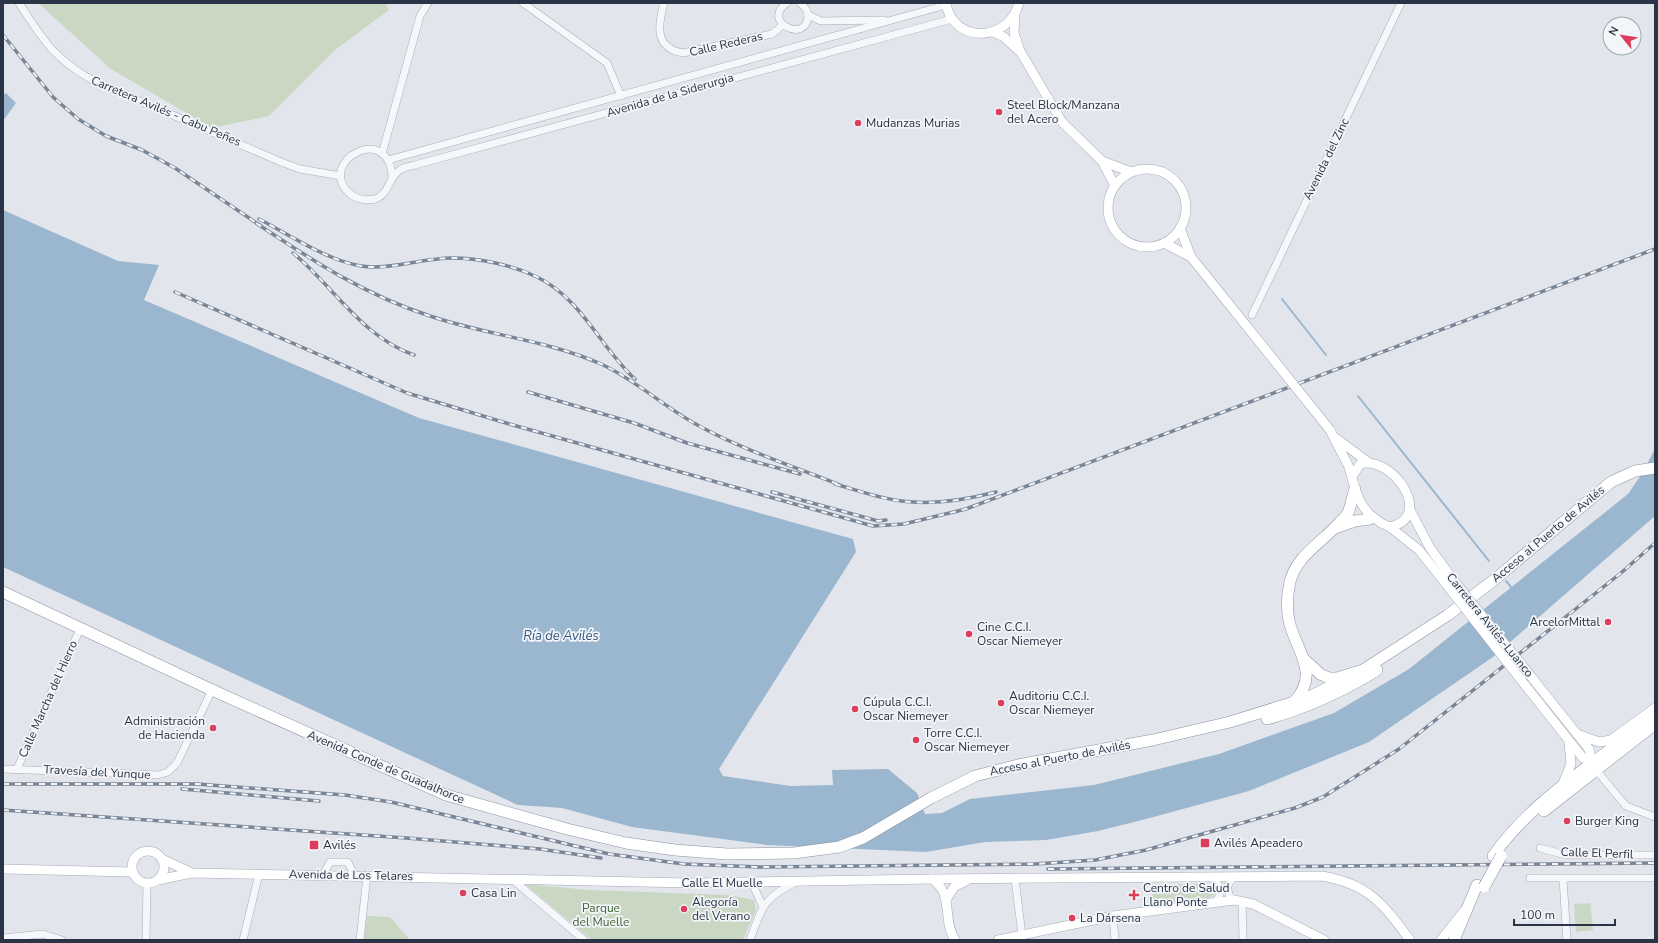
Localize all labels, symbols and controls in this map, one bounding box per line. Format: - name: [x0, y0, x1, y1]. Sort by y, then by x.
- north arrow: [1602, 16, 1642, 56]
- text: N: [1605, 24, 1622, 39]
- street label: Calle Rederas: [688, 28, 764, 60]
- street label: Avenida de la Siderurgia: [605, 69, 735, 121]
- street label: Carretera Avilés - Cabu Peñes: [89, 72, 244, 150]
- place label: Steel Block/Manzana del Acero: [1007, 97, 1120, 127]
- marker: Steel Block/Manzana del Acero: [994, 107, 1004, 117]
- place label: Mudanzas Murias: [866, 115, 960, 131]
- street label: Avenida del Zinc: [1299, 115, 1353, 203]
- marker: Mudanzas Murias: [853, 118, 863, 128]
- street label: Acceso al Puerto de Avilés: [1488, 482, 1608, 586]
- street label: Carretera Avilés-Luanco: [1443, 569, 1537, 681]
- place label: ArcelorMittal: [1530, 614, 1600, 630]
- marker: ArcelorMittal: [1603, 617, 1613, 627]
- place label: Cine C.C.I. Oscar Niemeyer: [977, 619, 1063, 649]
- water label: Ría de Avilés: [523, 627, 599, 645]
- marker: Cine C.C.I. Oscar Niemeyer: [964, 629, 974, 639]
- street label: Calle Marcha del Hierro: [15, 637, 81, 760]
- place label: Auditoriu C.C.I. Oscar Niemeyer: [1009, 688, 1095, 718]
- place label: Cúpula C.C.I. Oscar Niemeyer: [863, 694, 949, 724]
- marker: Auditoriu C.C.I. Oscar Niemeyer: [996, 698, 1006, 708]
- marker: Cúpula C.C.I. Oscar Niemeyer: [850, 704, 860, 714]
- place label: Administración de Hacienda: [124, 713, 205, 743]
- marker: Administración de Hacienda: [208, 723, 218, 733]
- place label: Torre C.C.I. Oscar Niemeyer: [924, 725, 1010, 755]
- street label: Avenida Conde de Guadalhorce: [305, 727, 467, 807]
- marker: Torre C.C.I. Oscar Niemeyer: [911, 735, 921, 745]
- street label: Acceso al Puerto de Avilés: [988, 736, 1132, 780]
- street label: Travesía del Yunque: [43, 761, 151, 783]
- place label: Burger King: [1575, 813, 1639, 829]
- marker: Burger King: [1562, 816, 1572, 826]
- place label: Avilés Apeadero: [1214, 835, 1303, 851]
- place label: Avilés: [323, 837, 356, 853]
- marker: Avilés Apeadero: [1199, 837, 1211, 849]
- marker: Avilés: [308, 839, 320, 851]
- street label: Calle El Perfil: [1560, 844, 1634, 862]
- street label: Avenida de Los Telares: [289, 866, 414, 884]
- street label: Calle El Muelle: [681, 875, 763, 891]
- place label: Centro de Salud Llano Ponte: [1143, 880, 1230, 910]
- place label: Casa Lin: [471, 885, 517, 901]
- marker: Casa Lin: [458, 888, 468, 898]
- marker: Centro de Salud Llano Ponte: [1128, 889, 1140, 901]
- place label: Alegoría del Verano: [692, 894, 750, 924]
- park label: Parque del Muelle: [573, 900, 629, 930]
- scale bar: [1514, 901, 1615, 927]
- marker: Alegoría del Verano: [679, 904, 689, 914]
- text: 100 m: [1520, 907, 1555, 923]
- place label: La Dársena: [1080, 910, 1141, 926]
- marker: La Dársena: [1067, 913, 1077, 923]

